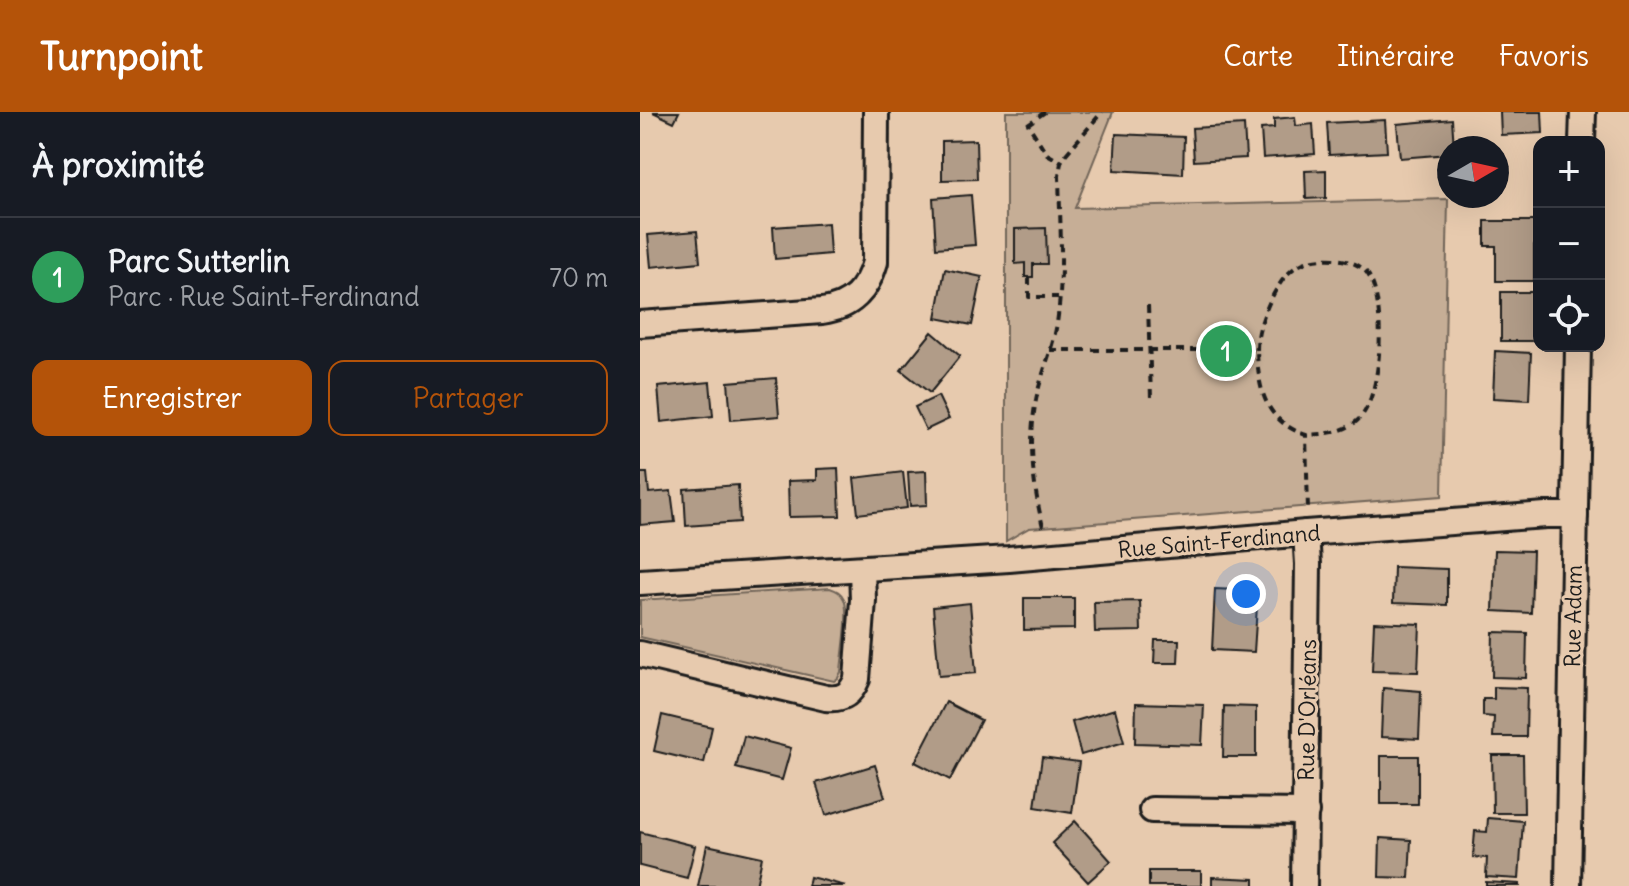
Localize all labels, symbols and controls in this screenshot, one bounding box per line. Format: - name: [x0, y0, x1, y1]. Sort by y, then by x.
- text: Turnpoint: [40, 33, 203, 80]
- text: Carte: [1223, 38, 1293, 74]
- text: Itinéraire: [1337, 38, 1455, 74]
- text: Favoris: [1499, 38, 1589, 74]
- north arrow: [1437, 136, 1509, 208]
- map controls: [1533, 136, 1605, 352]
- button: +: [1533, 136, 1605, 208]
- text: À proximité: [32, 143, 205, 186]
- button: −: [1533, 208, 1605, 280]
- text: Parc Sutterlin: [108, 242, 290, 280]
- text: 1: [53, 261, 63, 294]
- text: 70 m: [549, 261, 608, 294]
- text: Parc · Rue Saint-Ferdinand: [108, 280, 420, 313]
- button: locate: [1533, 280, 1605, 352]
- pin: 1: [1200, 321, 1252, 381]
- button: Enregistrer: [32, 360, 312, 436]
- button: Partager: [328, 360, 608, 436]
- street label: Rue Saint-Ferdinand: [1117, 518, 1321, 564]
- street label: Rue Adam: [1558, 564, 1588, 668]
- your location: [1226, 574, 1266, 614]
- street label: Rue D'Orléans: [1292, 639, 1322, 781]

